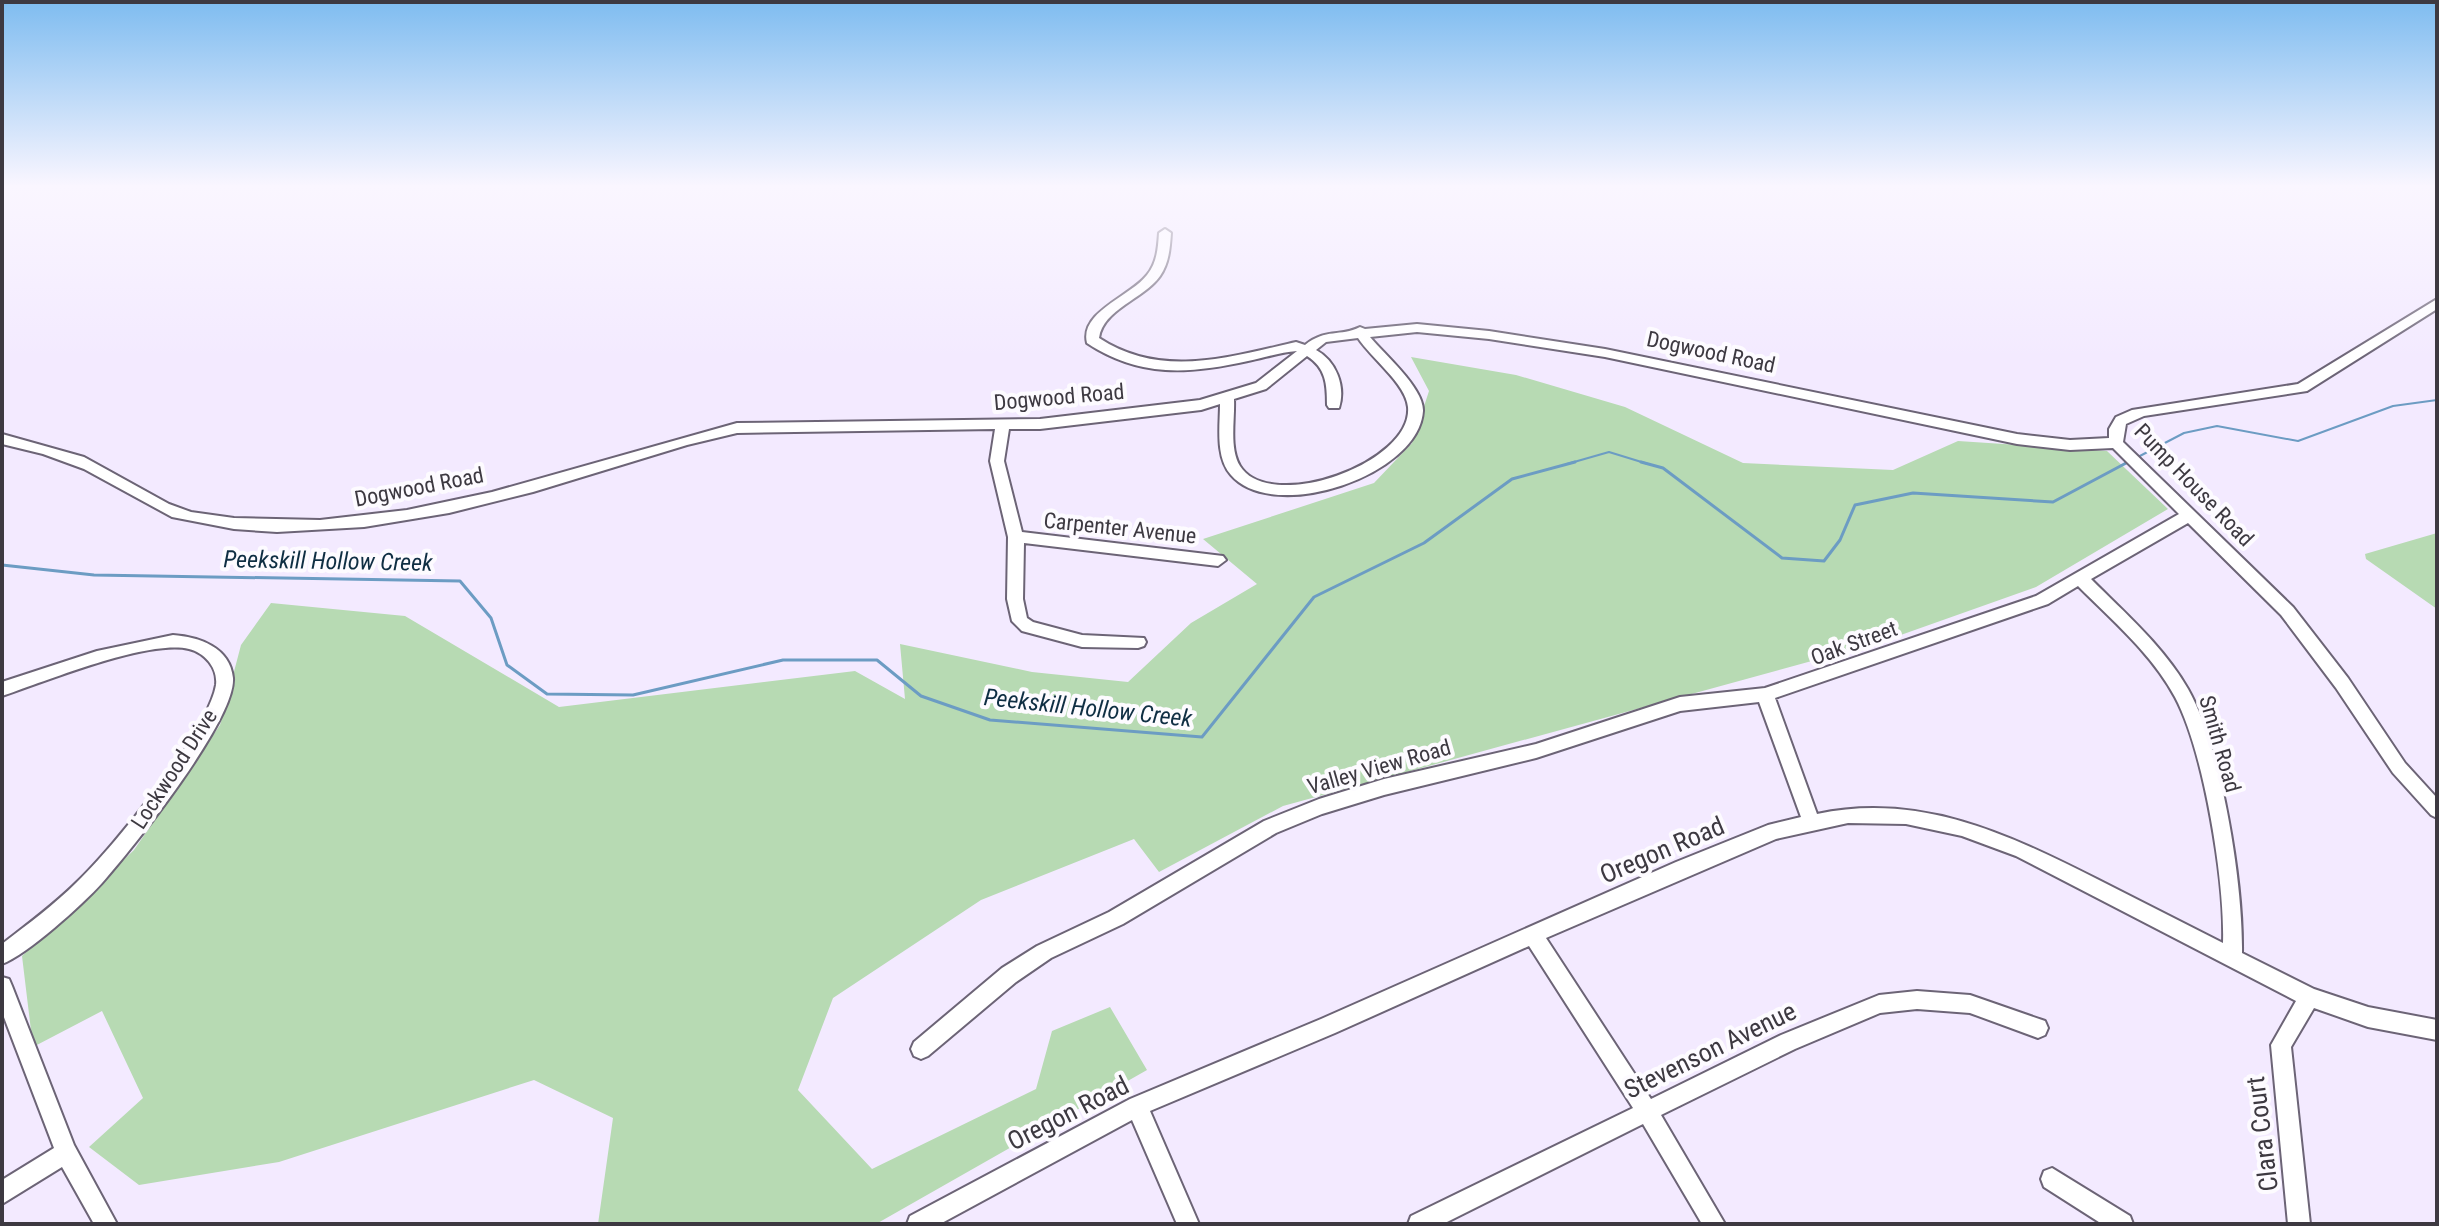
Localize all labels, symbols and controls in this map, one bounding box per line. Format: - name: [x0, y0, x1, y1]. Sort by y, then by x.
- street label: Dogwood Road: [1644, 326, 1778, 378]
- street label: Dogwood Road: [993, 379, 1125, 415]
- street label: Pump House Road: [2129, 419, 2259, 551]
- street label: Dogwood Road: [352, 462, 486, 512]
- street label: Carpenter Avenue: [1042, 508, 1198, 548]
- water label: Peekskill Hollow Creek: [223, 545, 433, 577]
- street label: Oak Street: [1807, 616, 1901, 670]
- water label: Peekskill Hollow Creek: [983, 683, 1194, 733]
- street label: Smith Road: [2194, 693, 2246, 795]
- street label: Lockwood Drive: [126, 704, 222, 834]
- street label: Valley View Road: [1304, 735, 1454, 799]
- street label: Oregon Road: [1595, 810, 1729, 890]
- street label: Stevenson Avenue: [1619, 995, 1801, 1105]
- street label: Oregon Road: [1002, 1070, 1134, 1156]
- street label: Clara Court: [2240, 1075, 2284, 1193]

